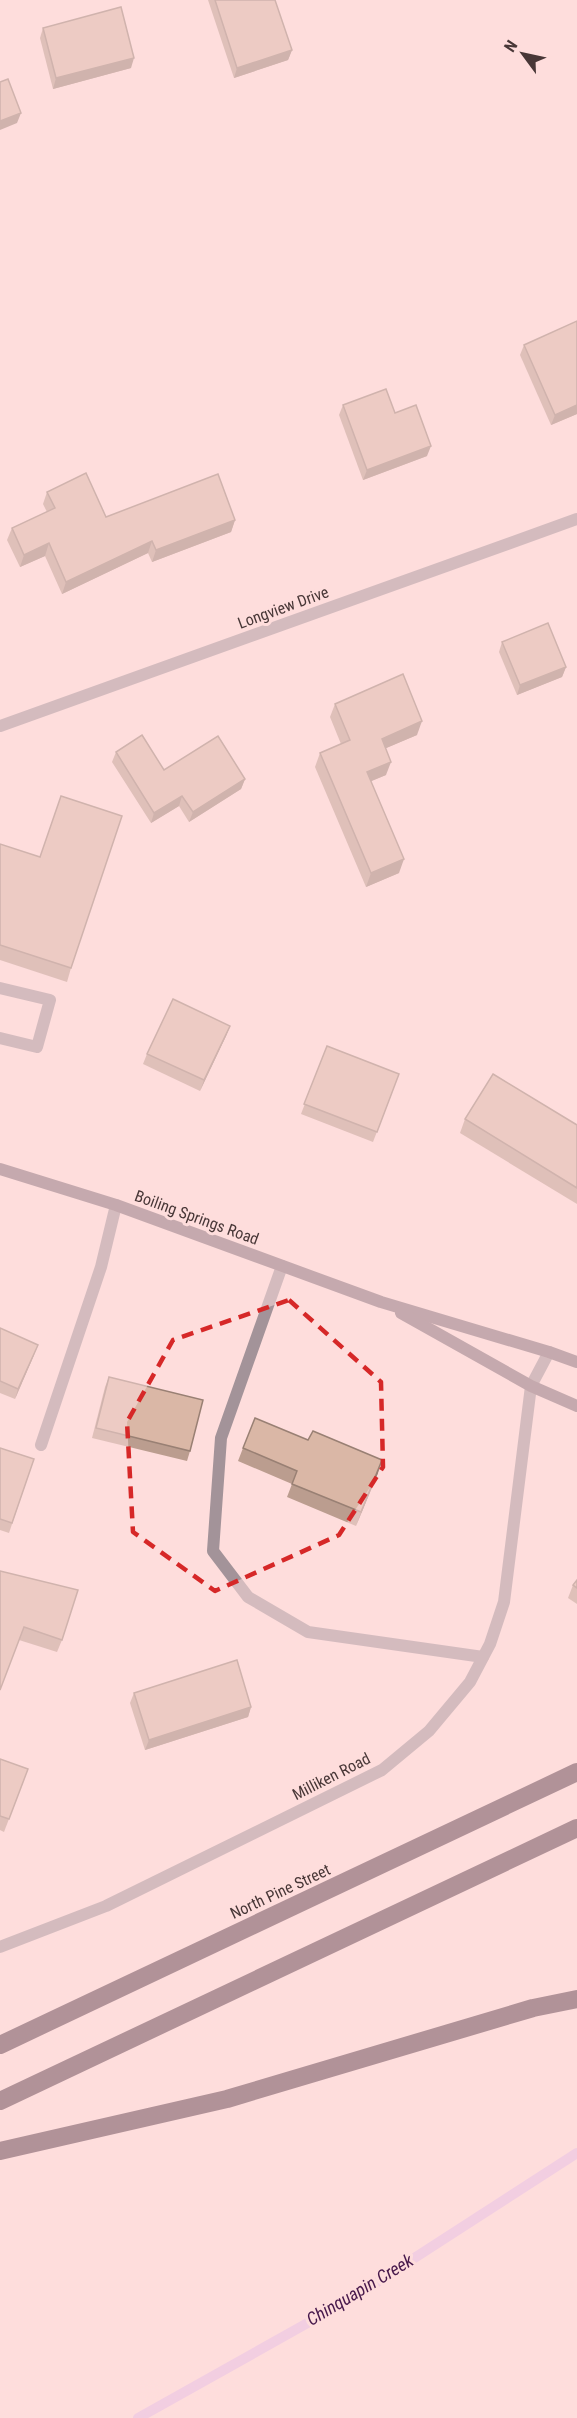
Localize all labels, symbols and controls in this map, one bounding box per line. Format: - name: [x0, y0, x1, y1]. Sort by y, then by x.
- north arrow: [493, 24, 553, 84]
- text: N: [500, 37, 521, 55]
- street label: Longview Drive: [235, 582, 331, 633]
- street label: Boiling Springs Road: [132, 1186, 261, 1249]
- street label: Milliken Road: [289, 1749, 373, 1804]
- street label: North Pine Street: [227, 1860, 334, 1923]
- water label: Chinquapin Creek: [303, 2249, 418, 2330]

